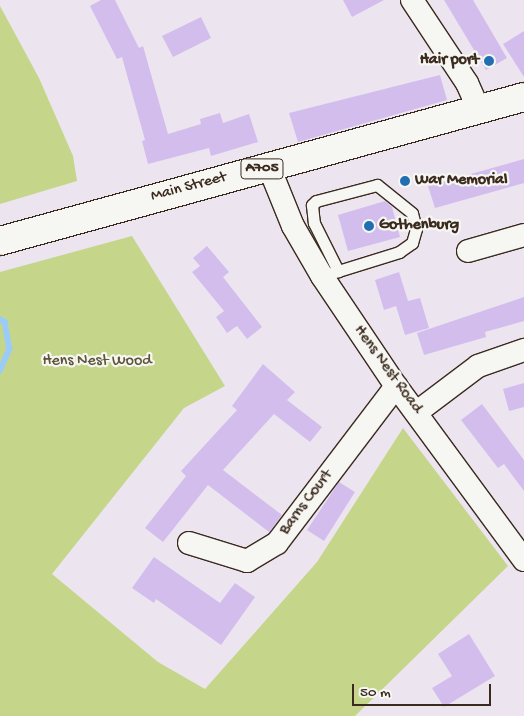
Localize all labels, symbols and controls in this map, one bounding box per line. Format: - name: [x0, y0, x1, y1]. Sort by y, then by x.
- place label: Hair port: [420, 51, 479, 71]
- marker: Hair port: [483, 55, 495, 67]
- road number: A705: [240, 156, 284, 182]
- street label: Main Street: [149, 169, 229, 207]
- place label: War Memorial: [415, 171, 508, 191]
- marker: War Memorial: [399, 175, 411, 187]
- place label: Gothenburg: [379, 216, 459, 236]
- marker: Gothenburg: [363, 220, 375, 232]
- street label: Hens Nest Road: [349, 322, 425, 418]
- park label: Hens Nest Wood: [42, 352, 152, 372]
- street label: Barns Court: [276, 467, 338, 539]
- scale bar: [354, 674, 493, 706]
- text: 50 m: [360, 684, 391, 702]

